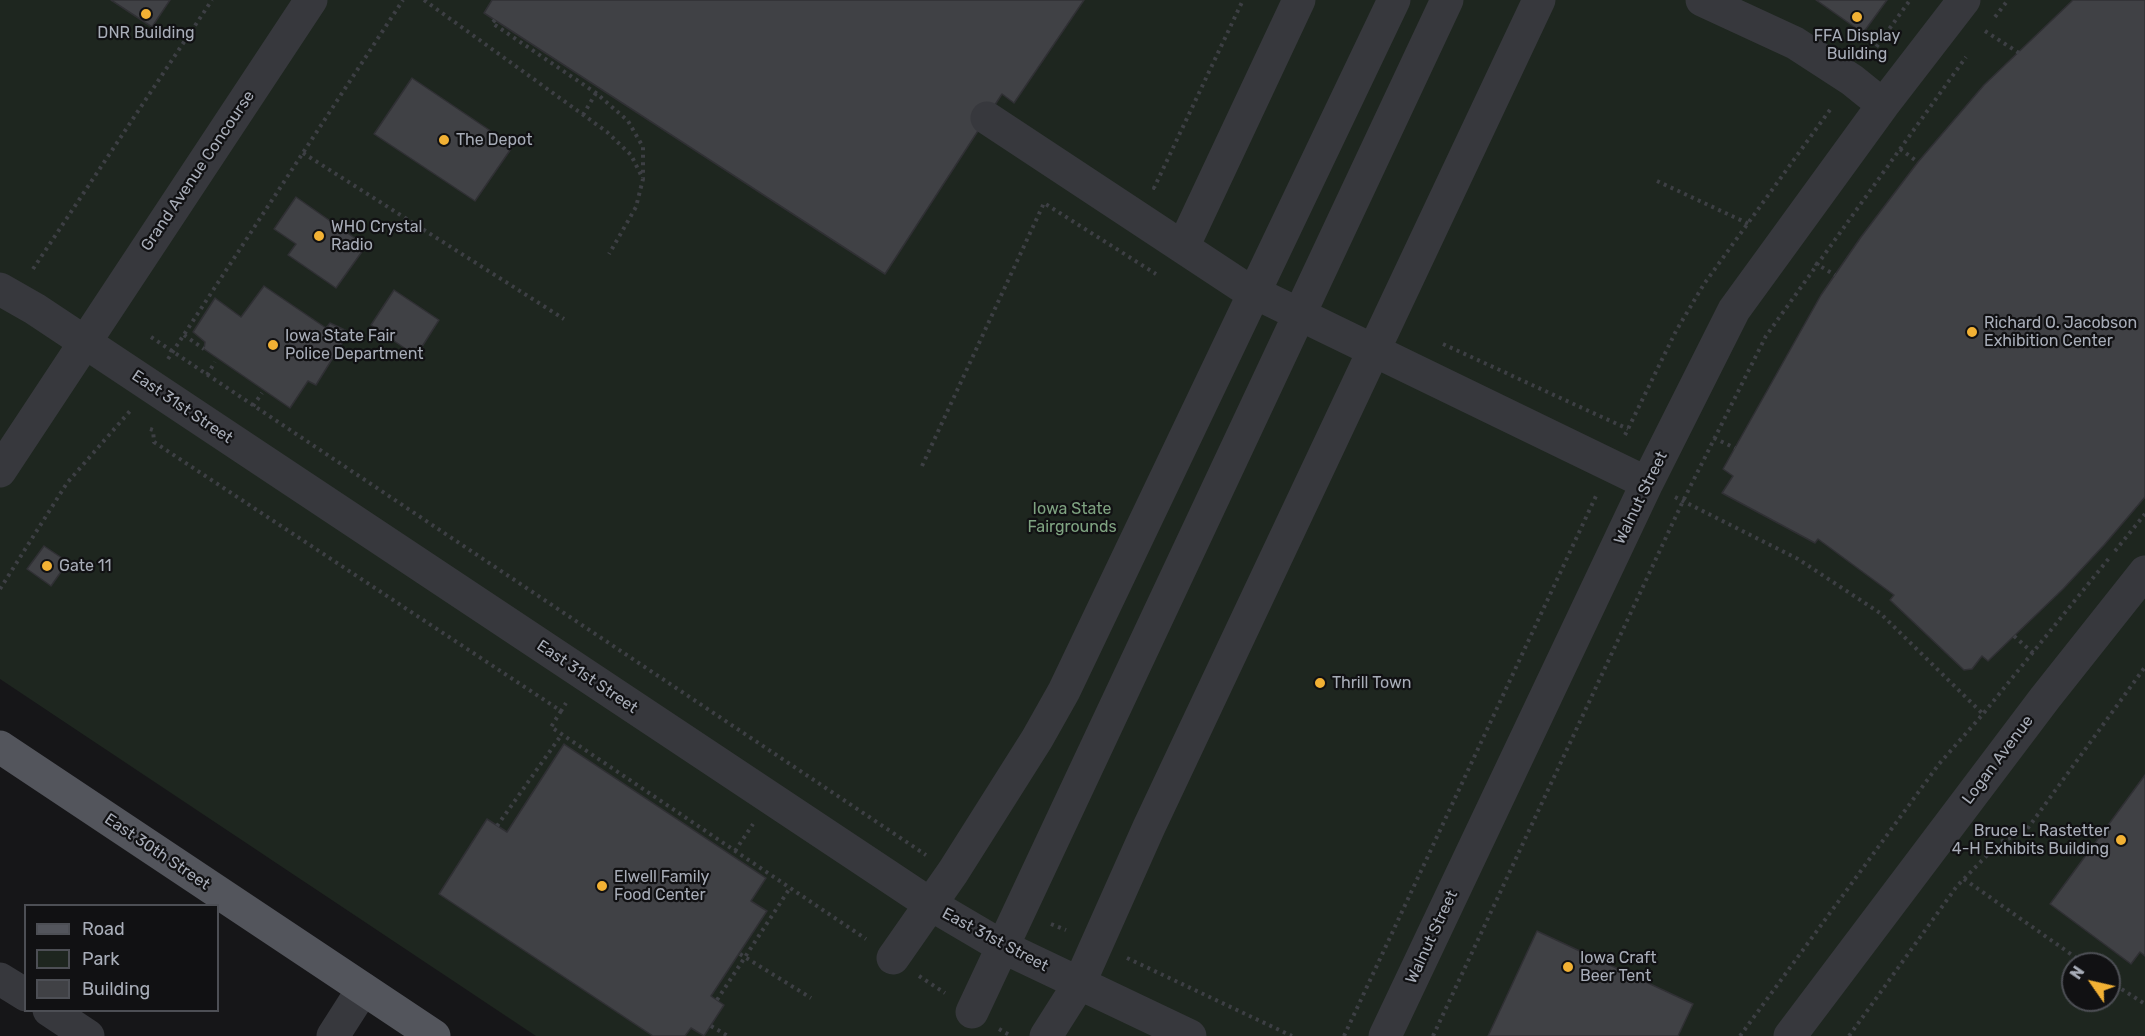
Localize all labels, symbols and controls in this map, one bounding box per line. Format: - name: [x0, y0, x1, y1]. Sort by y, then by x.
- marker: DNR Building: [139, 7, 153, 21]
- marker: FFA Display Building: [1850, 10, 1864, 24]
- place label: DNR Building: [97, 23, 195, 43]
- place label: FFA Display Building: [1814, 26, 1900, 64]
- street label: Grand Avenue Concourse: [137, 87, 259, 255]
- place label: The Depot: [456, 130, 532, 150]
- marker: The Depot: [437, 133, 451, 147]
- place label: WHO Crystal Radio: [331, 217, 422, 255]
- marker: WHO Crystal Radio: [312, 229, 326, 243]
- place label: Richard O. Jacobson Exhibition Center: [1984, 313, 2137, 351]
- marker: Richard O. Jacobson Exhibition Center: [1965, 325, 1979, 339]
- place label: Iowa State Fair Police Department: [285, 326, 424, 364]
- marker: Iowa State Fair Police Department: [266, 338, 280, 352]
- street label: East 31st Street: [128, 366, 236, 448]
- street label: Walnut Street: [1610, 448, 1672, 548]
- park label: Iowa State Fairgrounds: [1027, 499, 1117, 537]
- place label: Gate 11: [59, 556, 111, 576]
- marker: Gate 11: [40, 559, 54, 573]
- street label: East 31st Street: [533, 636, 641, 718]
- place label: Thrill Town: [1332, 673, 1412, 693]
- marker: Thrill Town: [1313, 676, 1327, 690]
- street label: Logan Avenue: [1958, 712, 2038, 808]
- street label: East 30th Street: [101, 810, 213, 894]
- place label: Bruce L. Rastetter 4-H Exhibits Building: [1952, 821, 2109, 859]
- marker: Bruce L. Rastetter 4-H Exhibits Building: [2114, 833, 2128, 847]
- place label: Elwell Family Food Center: [614, 867, 709, 905]
- marker: Elwell Family Food Center: [595, 879, 609, 893]
- street label: Walnut Street: [1402, 887, 1462, 987]
- legend: [24, 904, 219, 1012]
- street label: East 31st Street: [939, 904, 1051, 976]
- text: Road: [82, 918, 125, 940]
- text: Park: [82, 948, 119, 970]
- place label: Iowa Craft Beer Tent: [1580, 948, 1656, 986]
- north arrow: [2061, 952, 2121, 1012]
- marker: Iowa Craft Beer Tent: [1561, 960, 1575, 974]
- text: N: [2066, 963, 2088, 983]
- text: Building: [82, 978, 150, 1000]

